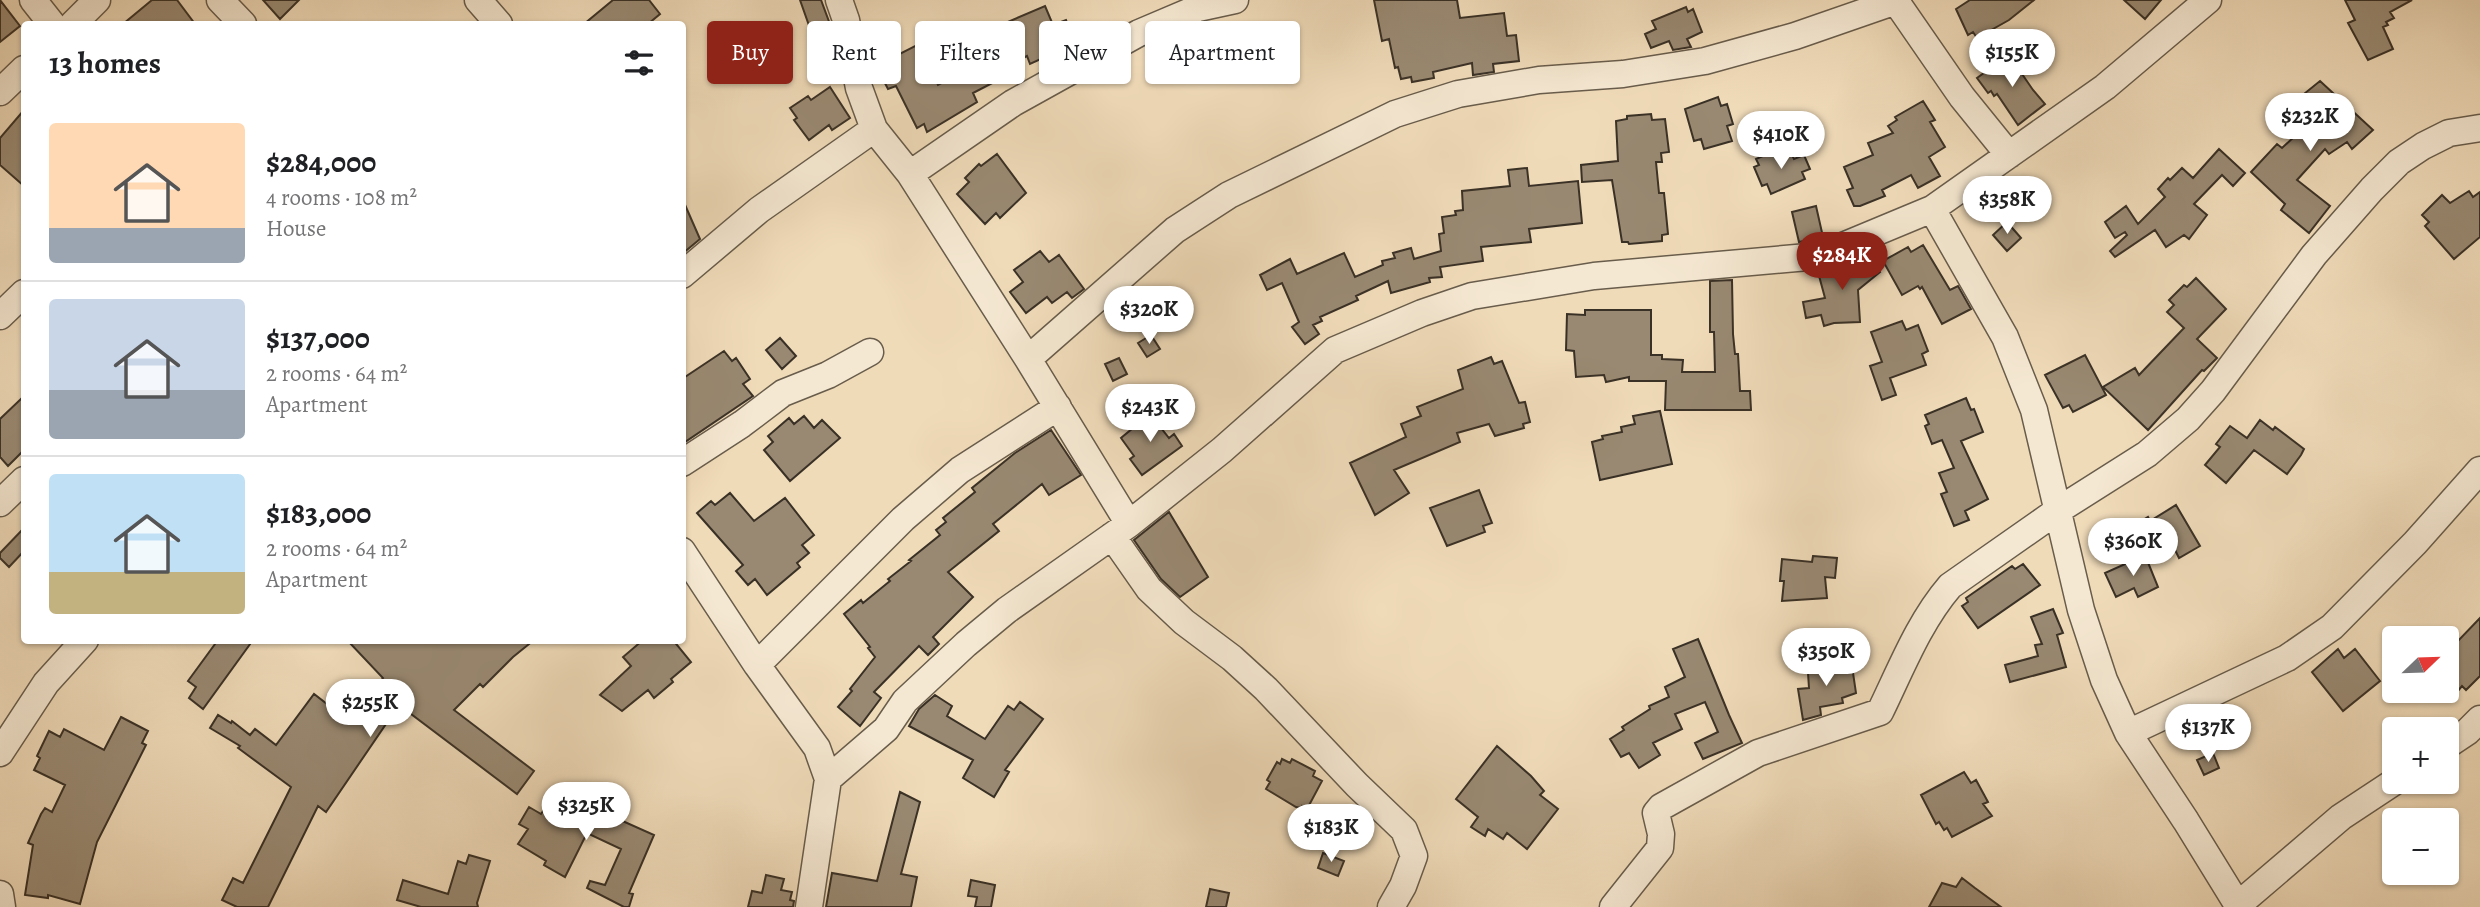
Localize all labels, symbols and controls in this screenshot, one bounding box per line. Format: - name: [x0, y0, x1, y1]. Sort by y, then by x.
- chip: Buy: [707, 21, 793, 84]
- chip: Rent: [807, 21, 901, 84]
- chip: Filters: [915, 21, 1025, 84]
- chip: New: [1039, 21, 1131, 84]
- chip: Apartment: [1145, 21, 1300, 84]
- pin: $155K: [1963, 29, 2061, 89]
- text: $155K: [1985, 36, 2039, 67]
- text: 13 homes: [49, 43, 161, 83]
- icon: filters: [620, 44, 658, 82]
- pin: $232K: [2261, 94, 2359, 153]
- text: $232K: [2281, 100, 2339, 131]
- pin: $410K: [1732, 111, 1830, 171]
- text: $410K: [1753, 118, 1809, 149]
- text: $284,000: [266, 142, 376, 182]
- icon: home: [105, 151, 189, 235]
- pin: $358K: [1958, 176, 2056, 236]
- text: 4 rooms · 108 m²: [266, 182, 417, 213]
- text: $358K: [1979, 183, 2035, 214]
- text: House: [266, 213, 326, 244]
- pin: $284K: [1793, 232, 1891, 292]
- text: $284K: [1813, 239, 1871, 270]
- pin: $320K: [1100, 286, 1198, 346]
- text: $320K: [1120, 293, 1178, 324]
- text: $137,000: [266, 318, 370, 358]
- icon: home: [105, 327, 189, 411]
- text: 2 rooms · 64 m²: [266, 358, 407, 389]
- pin: $243K: [1101, 384, 1199, 444]
- text: Apartment: [266, 389, 368, 420]
- text: $243K: [1121, 391, 1179, 422]
- text: $183,000: [266, 493, 371, 533]
- icon: home: [105, 502, 189, 586]
- pin: $360K: [2084, 518, 2182, 578]
- text: $360K: [2104, 525, 2162, 556]
- text: 2 rooms · 64 m²: [266, 533, 407, 564]
- text: Apartment: [266, 564, 368, 595]
- north arrow: [2382, 626, 2459, 704]
- map controls: [2382, 626, 2459, 885]
- pin: $350K: [1777, 628, 1875, 688]
- text: $350K: [1797, 635, 1855, 666]
- pin: $255K: [321, 680, 419, 739]
- text: $255K: [342, 686, 398, 717]
- pin: $137K: [2159, 704, 2257, 764]
- text: $137K: [2181, 711, 2235, 742]
- button: +: [2382, 717, 2459, 794]
- pin: $325K: [537, 782, 635, 842]
- text: $325K: [558, 789, 614, 820]
- pin: $183K: [1282, 804, 1380, 864]
- button: −: [2382, 808, 2459, 885]
- text: $183K: [1304, 811, 1359, 842]

